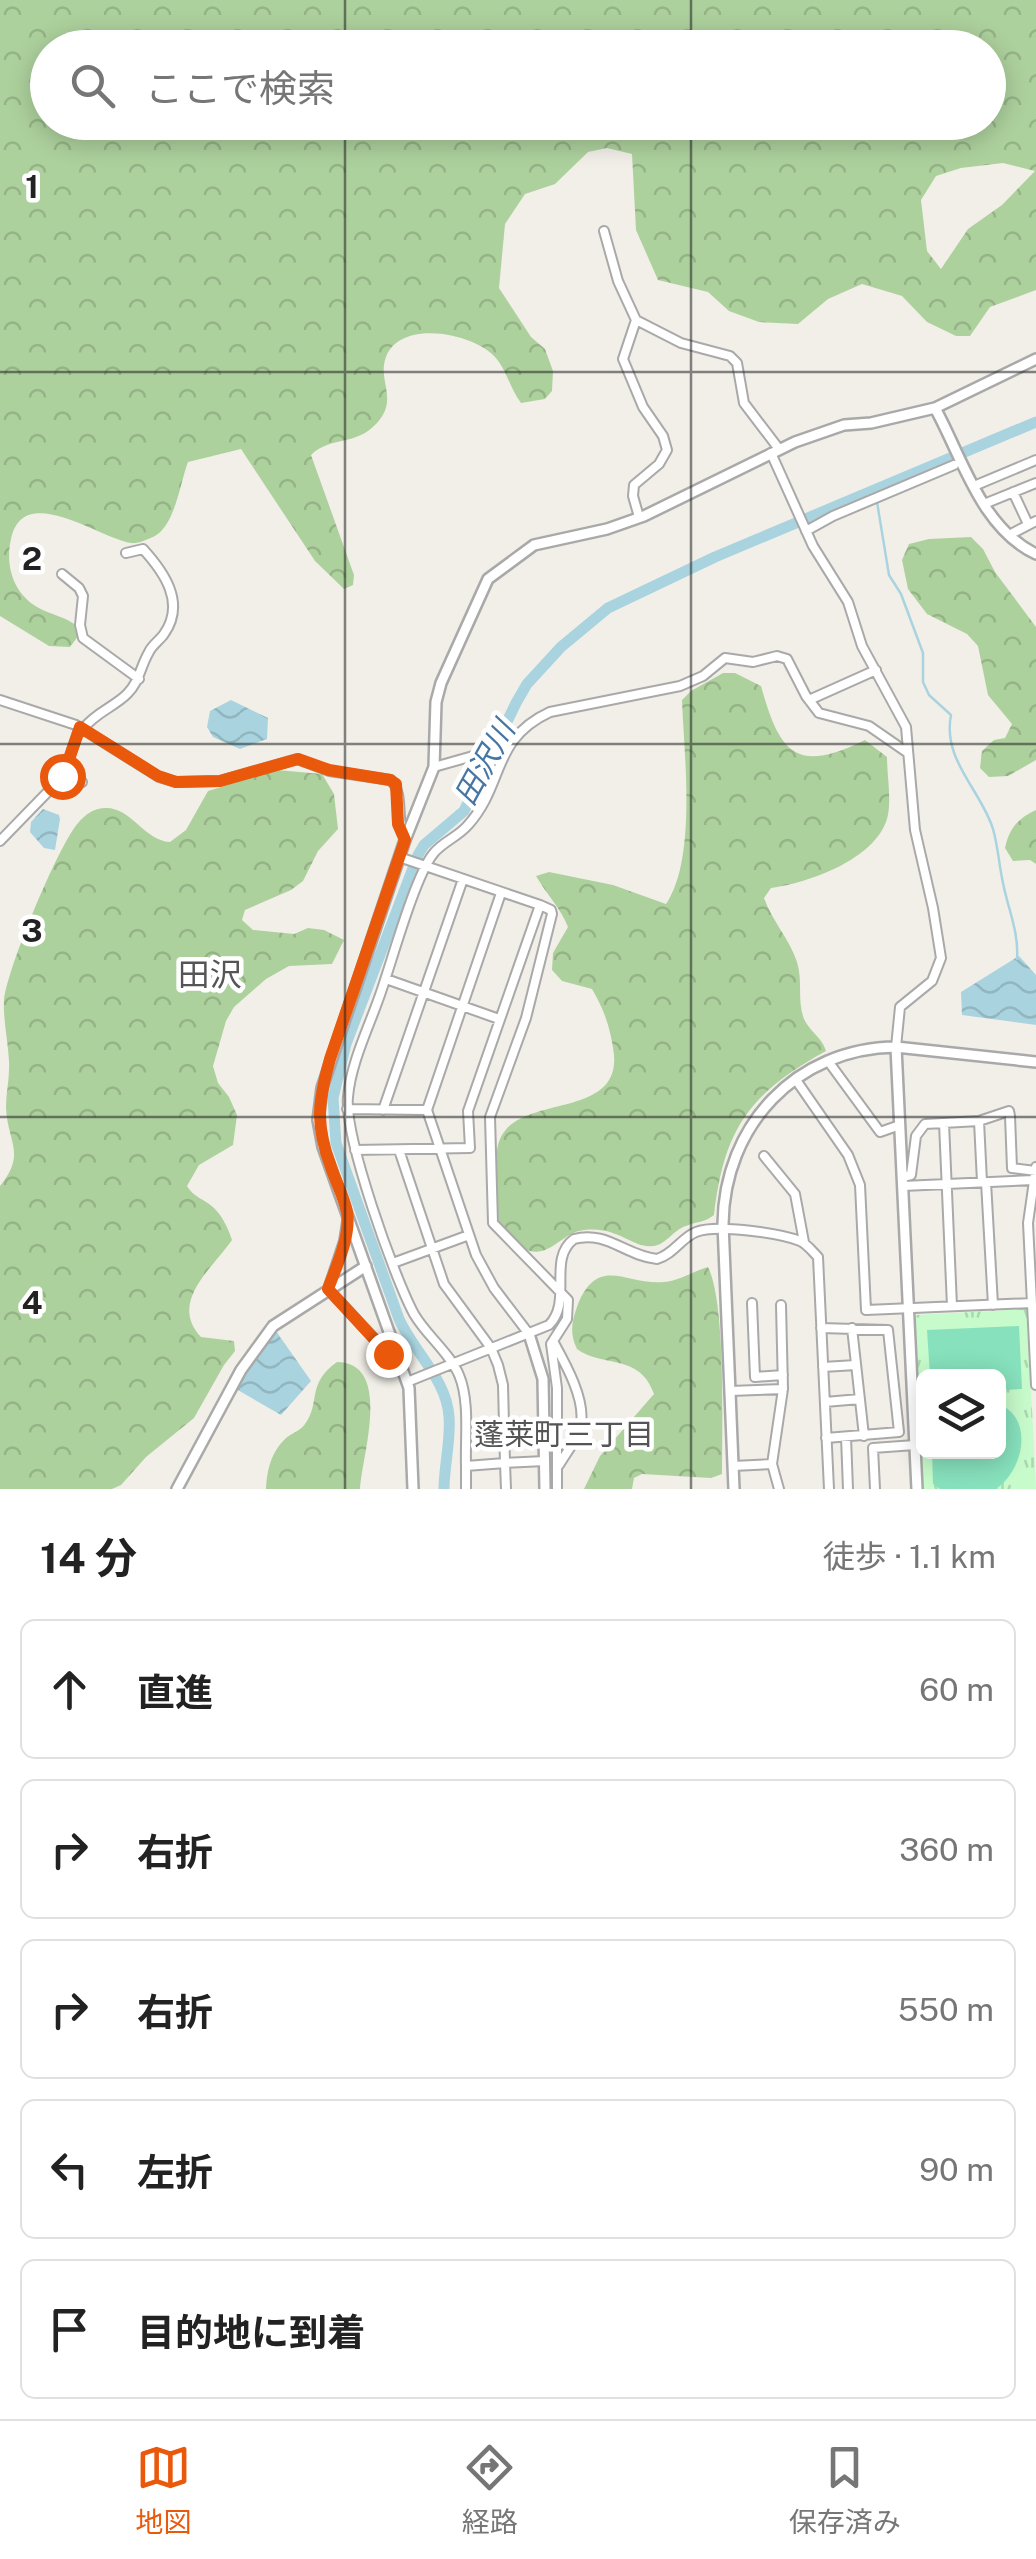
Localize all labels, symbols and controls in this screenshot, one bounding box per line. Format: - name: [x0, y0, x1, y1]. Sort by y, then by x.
- search box: [30, 30, 1006, 140]
- icon: search: [65, 58, 120, 113]
- text: ここで検索: [145, 66, 335, 111]
- text: 1: [25, 168, 39, 205]
- text: 2: [22, 540, 42, 577]
- water label: 田沢川: [447, 712, 523, 811]
- route start: [40, 754, 86, 800]
- text: 3: [21, 912, 43, 949]
- district label: 田沢: [178, 956, 242, 993]
- text: 4: [22, 1284, 43, 1321]
- route end: [366, 1332, 412, 1378]
- map controls: [916, 1369, 1006, 1459]
- button: layers: [916, 1369, 1006, 1459]
- district label: 蓬莱町三丁目: [474, 1416, 654, 1452]
- text: 14 分: [40, 1533, 137, 1582]
- text: 徒歩 · 1.1 km: [823, 1538, 996, 1575]
- icon: ahead: [42, 1662, 97, 1717]
- text: 直進: [137, 1670, 213, 1715]
- text: 60 m: [919, 1671, 994, 1708]
- icon: right: [42, 1822, 97, 1877]
- text: 右折: [137, 1830, 213, 1875]
- text: 360 m: [899, 1831, 994, 1868]
- icon: right: [42, 1982, 97, 2037]
- text: 右折: [137, 1990, 213, 2035]
- text: 550 m: [898, 1991, 994, 2028]
- icon: left: [42, 2142, 97, 2197]
- text: 左折: [137, 2150, 213, 2195]
- text: 90 m: [919, 2151, 994, 2188]
- icon: arrive: [42, 2302, 97, 2357]
- text: 目的地に到着: [137, 2310, 365, 2355]
- tab: 地図: [135, 2440, 191, 2540]
- tab: 経路: [462, 2440, 518, 2540]
- tab: 保存済み: [789, 2440, 901, 2540]

